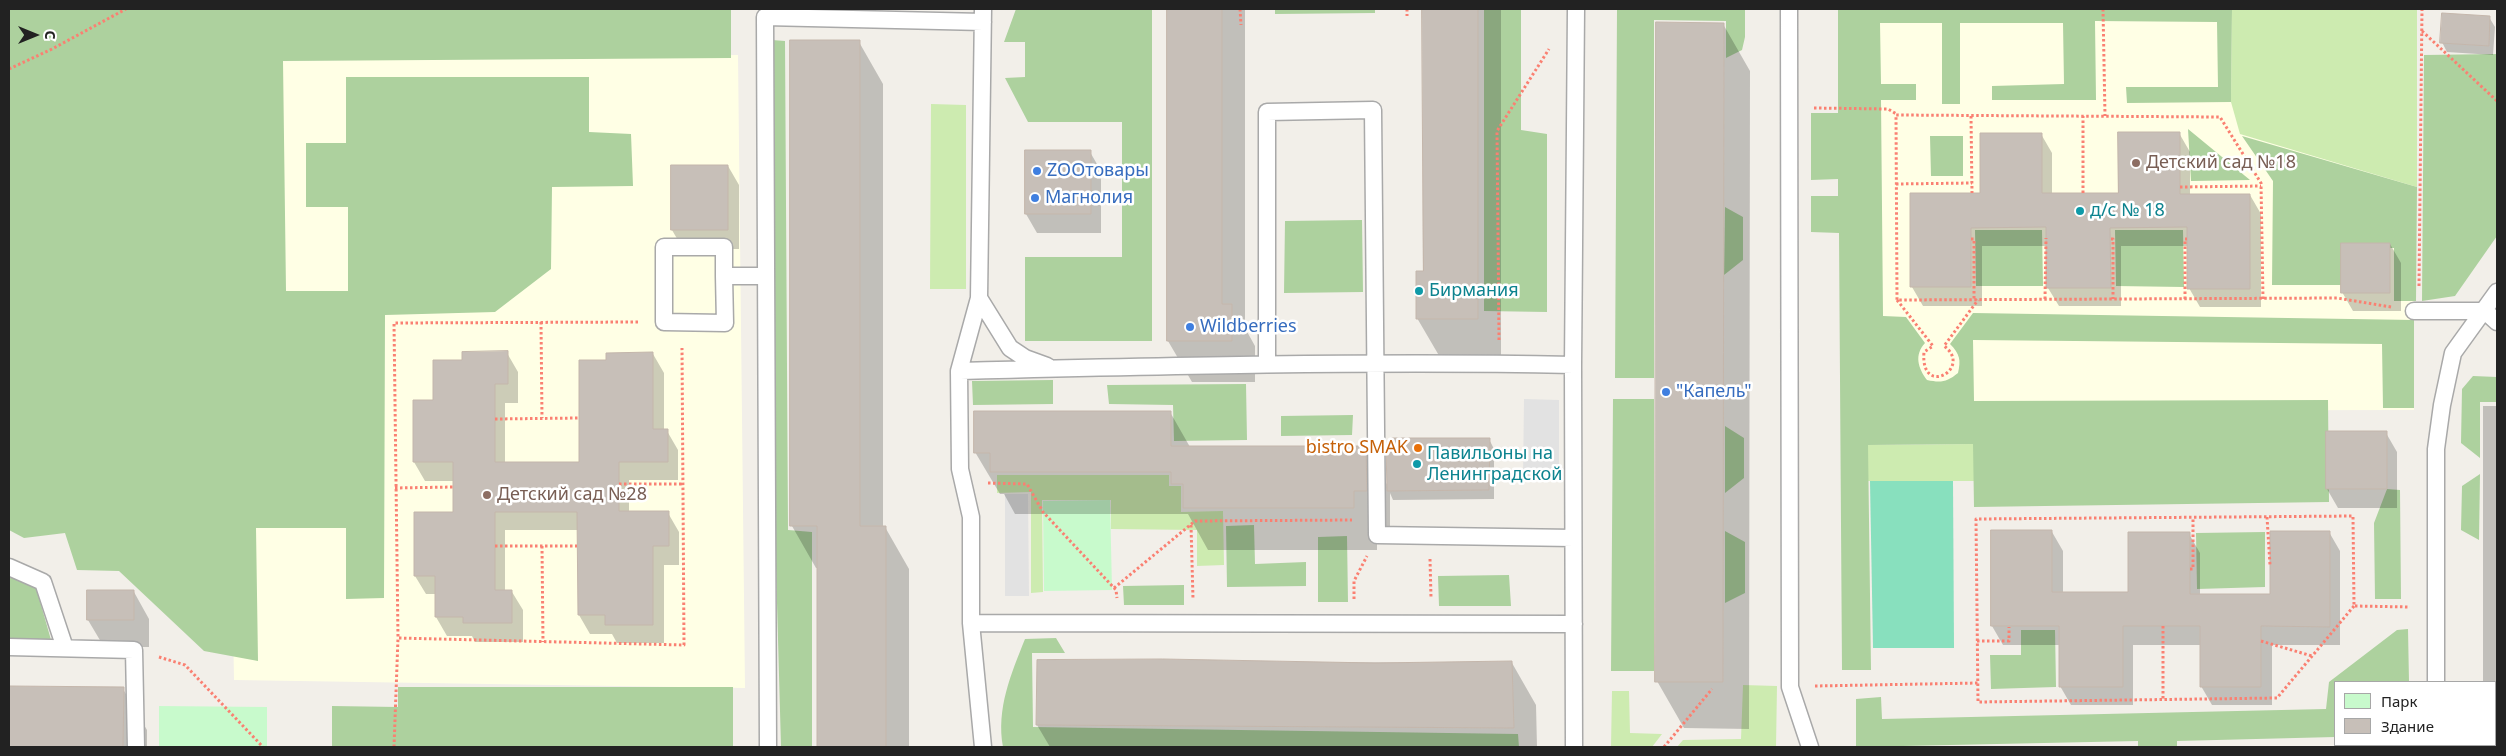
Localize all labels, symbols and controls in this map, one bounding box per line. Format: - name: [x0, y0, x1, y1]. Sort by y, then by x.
- north arrow: [10, 10, 60, 60]
- text: С: [41, 30, 60, 40]
- place label: Детский сад №18: [2146, 152, 2296, 174]
- marker: Детский сад №18: [2130, 157, 2142, 169]
- place label: ZOOтовары: [1047, 160, 1149, 182]
- marker: ZOOтовары: [1031, 165, 1043, 177]
- place label: Магнолия: [1045, 187, 1133, 209]
- marker: Магнолия: [1029, 192, 1041, 204]
- place label: д/с № 18: [2090, 200, 2165, 222]
- marker: д/с № 18: [2074, 205, 2086, 217]
- place label: Бирмания: [1429, 280, 1519, 302]
- marker: Бирмания: [1413, 285, 1425, 297]
- place label: Wildberries: [1200, 316, 1297, 338]
- marker: Wildberries: [1184, 321, 1196, 333]
- place label: "Капель": [1676, 381, 1752, 403]
- marker: "Капель": [1660, 386, 1672, 398]
- place label: bistro SMAK: [1306, 437, 1408, 459]
- marker: bistro SMAK: [1412, 442, 1424, 454]
- place label: Павильоны на Ленинградской: [1427, 443, 1562, 486]
- marker: Павильоны на Ленинградской: [1411, 458, 1423, 470]
- place label: Детский сад №28: [497, 484, 647, 506]
- marker: Детский сад №28: [481, 489, 493, 501]
- legend: [2334, 681, 2496, 746]
- text: Парк: [2381, 691, 2417, 711]
- text: Здание: [2381, 716, 2434, 736]

